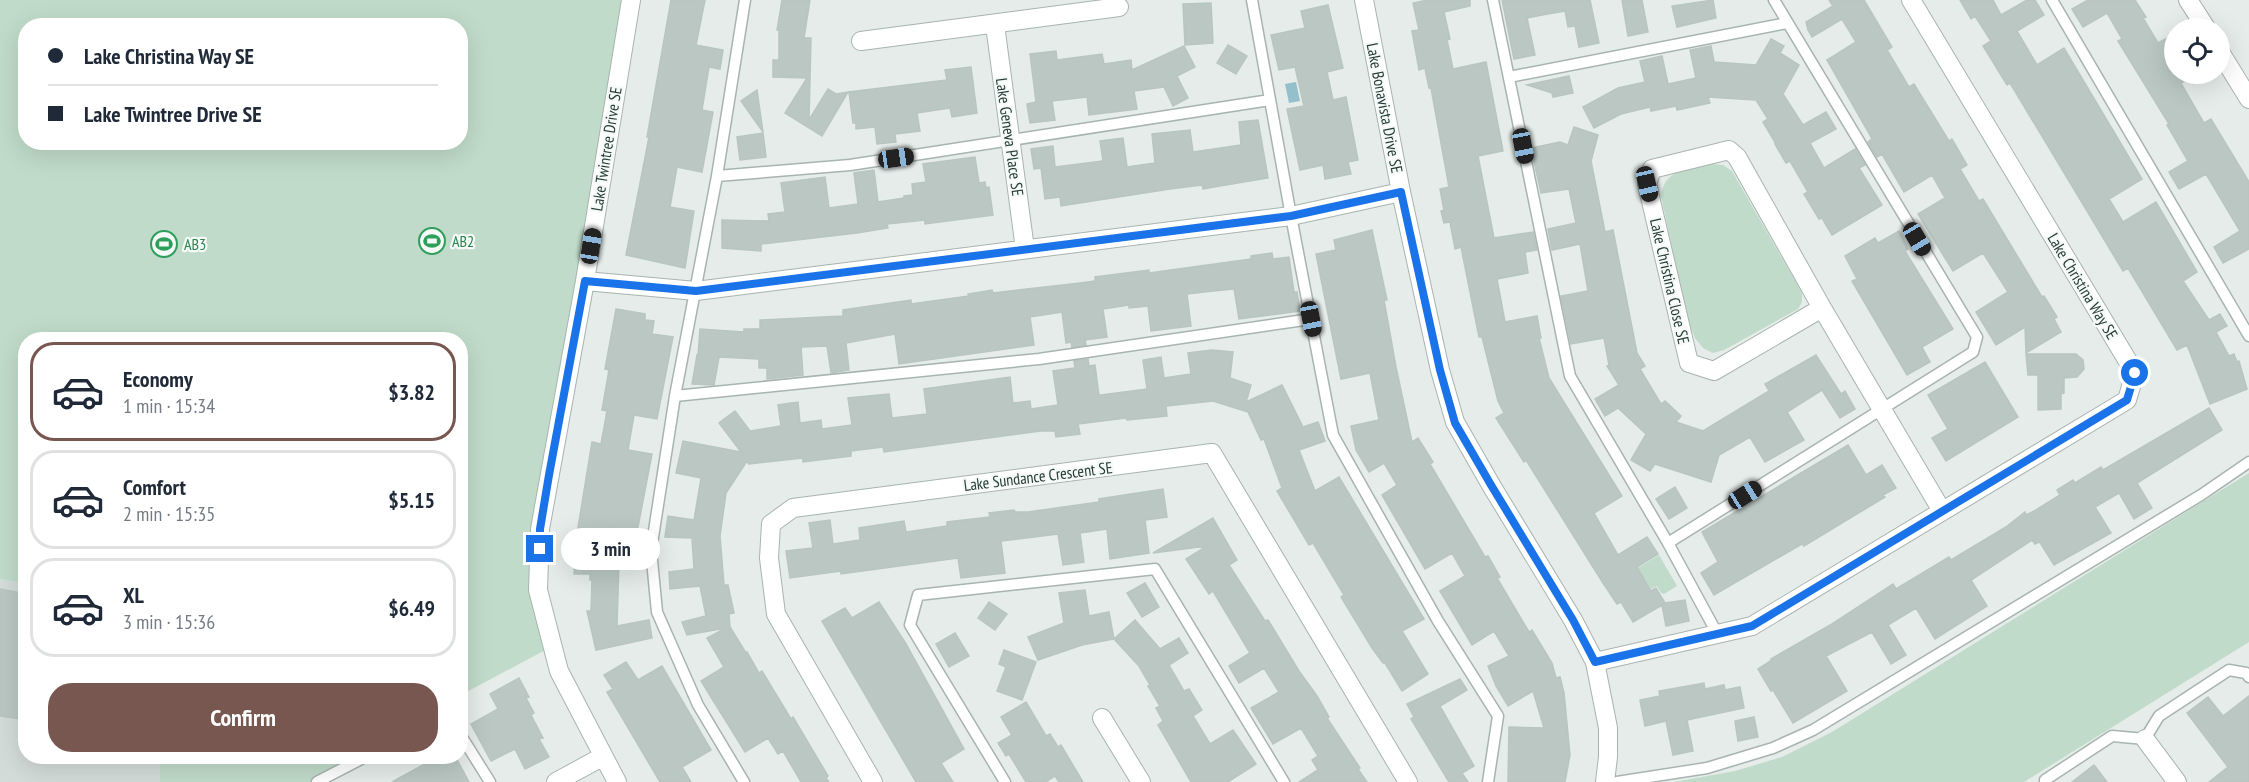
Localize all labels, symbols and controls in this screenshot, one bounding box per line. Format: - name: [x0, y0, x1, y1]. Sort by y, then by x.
- map controls: [2164, 18, 2230, 84]
- button: locate: [2164, 18, 2230, 84]
- street label: Lake Bonavista Drive SE: [1363, 41, 1407, 175]
- text: Lake Christina Way SE: [84, 42, 254, 70]
- street label: Lake Geneva Place SE: [992, 77, 1028, 198]
- street label: Lake Twintree Drive SE: [586, 85, 626, 212]
- text: Lake Twintree Drive SE: [84, 100, 262, 128]
- car: [1511, 127, 1535, 165]
- car: [877, 147, 915, 169]
- car: [1634, 164, 1660, 204]
- street label: Lake Christina Close SE: [1646, 216, 1694, 346]
- car: [1900, 219, 1934, 259]
- sports icon: AB2: [417, 226, 447, 256]
- car: [579, 227, 603, 265]
- sports icon: AB3: [149, 229, 179, 259]
- street label: Lake Christina Way SE: [2043, 229, 2123, 343]
- place label: AB2: [452, 231, 474, 251]
- place label: AB3: [184, 234, 206, 254]
- car: [1299, 300, 1323, 338]
- route start: [2121, 359, 2148, 386]
- icon: car: [51, 365, 105, 419]
- text: Economy: [123, 365, 193, 393]
- text: $3.82: [388, 378, 435, 406]
- text: 1 min · 15:34: [123, 393, 215, 419]
- street label: Lake Sundance Crescent SE: [963, 457, 1114, 495]
- icon: car: [51, 473, 105, 527]
- text: Comfort: [123, 473, 186, 501]
- car: [1725, 478, 1765, 512]
- text: $5.15: [388, 486, 435, 514]
- text: 2 min · 15:35: [123, 501, 215, 527]
- callout: 3 min: [561, 528, 660, 570]
- route end: [526, 535, 553, 562]
- text: 3 min: [590, 536, 631, 562]
- icon: car: [51, 581, 105, 635]
- text: XL: [123, 581, 144, 609]
- text: $6.49: [388, 594, 435, 622]
- text: 3 min · 15:36: [123, 609, 215, 635]
- button: Confirm: [48, 683, 438, 752]

